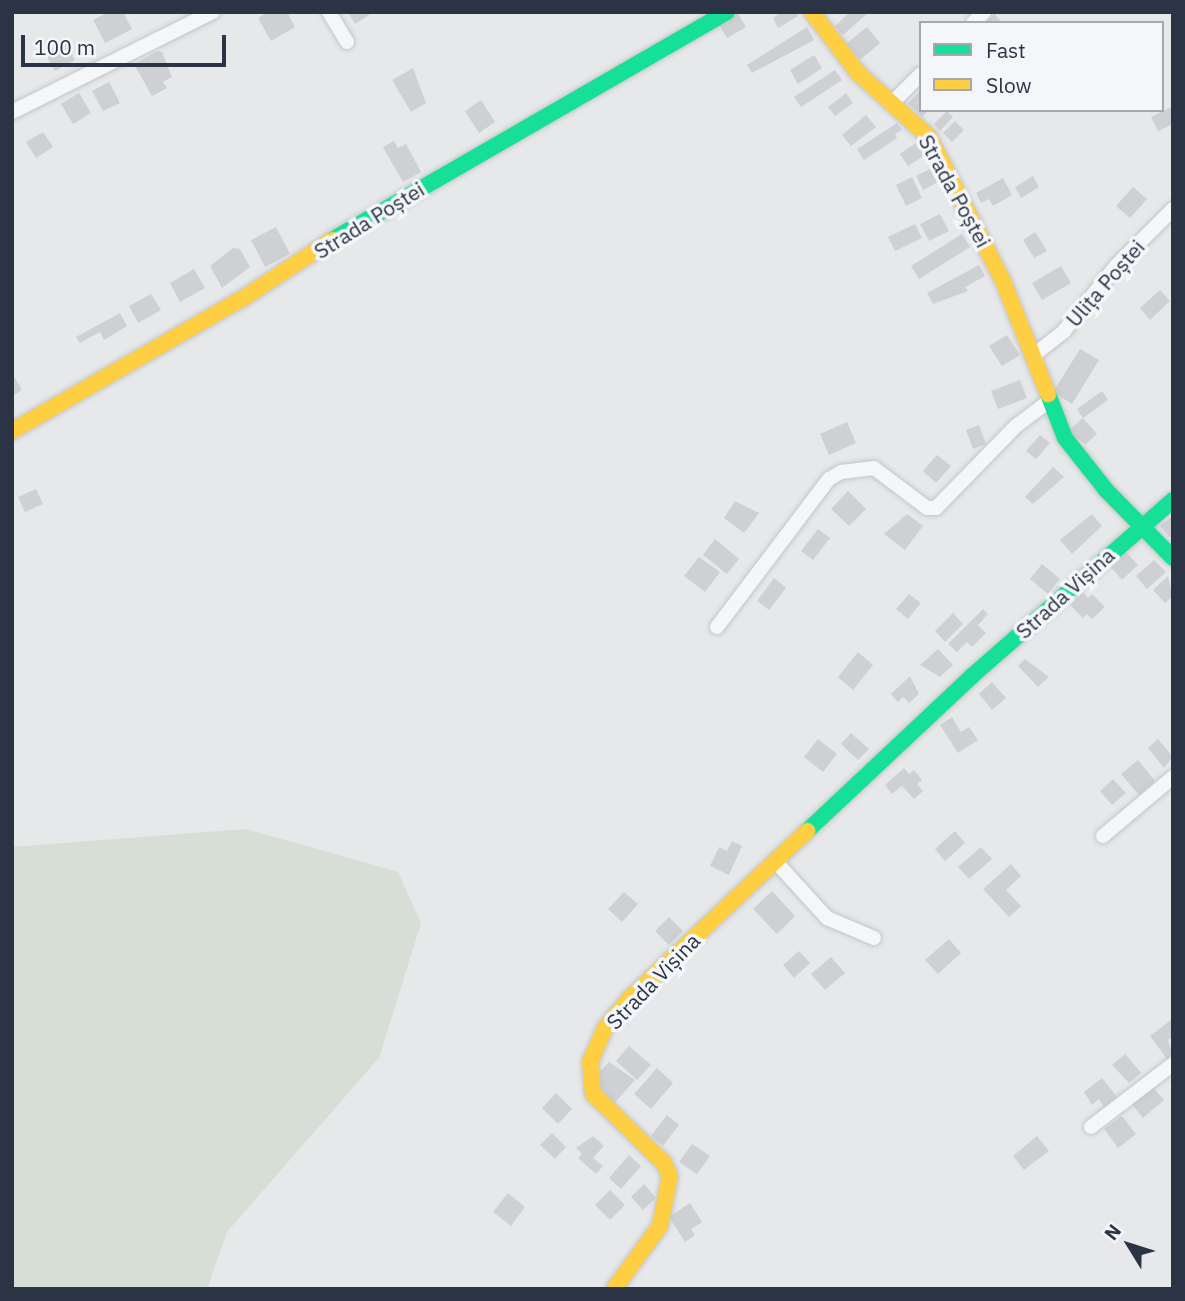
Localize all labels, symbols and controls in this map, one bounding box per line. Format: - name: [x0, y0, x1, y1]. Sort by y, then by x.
- scale bar: [24, 21, 229, 65]
- legend: [919, 21, 1164, 112]
- text: 100 m: [34, 33, 95, 61]
- text: Fast: [986, 36, 1026, 64]
- text: Slow: [986, 71, 1032, 99]
- street label: Strada Poștei: [914, 130, 996, 252]
- street label: Strada Poștei: [309, 176, 429, 264]
- street label: Ulița Poștei: [1060, 234, 1150, 332]
- street label: Strada Vișina: [1011, 542, 1119, 644]
- street label: Strada Vișina: [601, 928, 705, 1034]
- north arrow: [1094, 1210, 1164, 1280]
- text: N: [1099, 1219, 1126, 1245]

